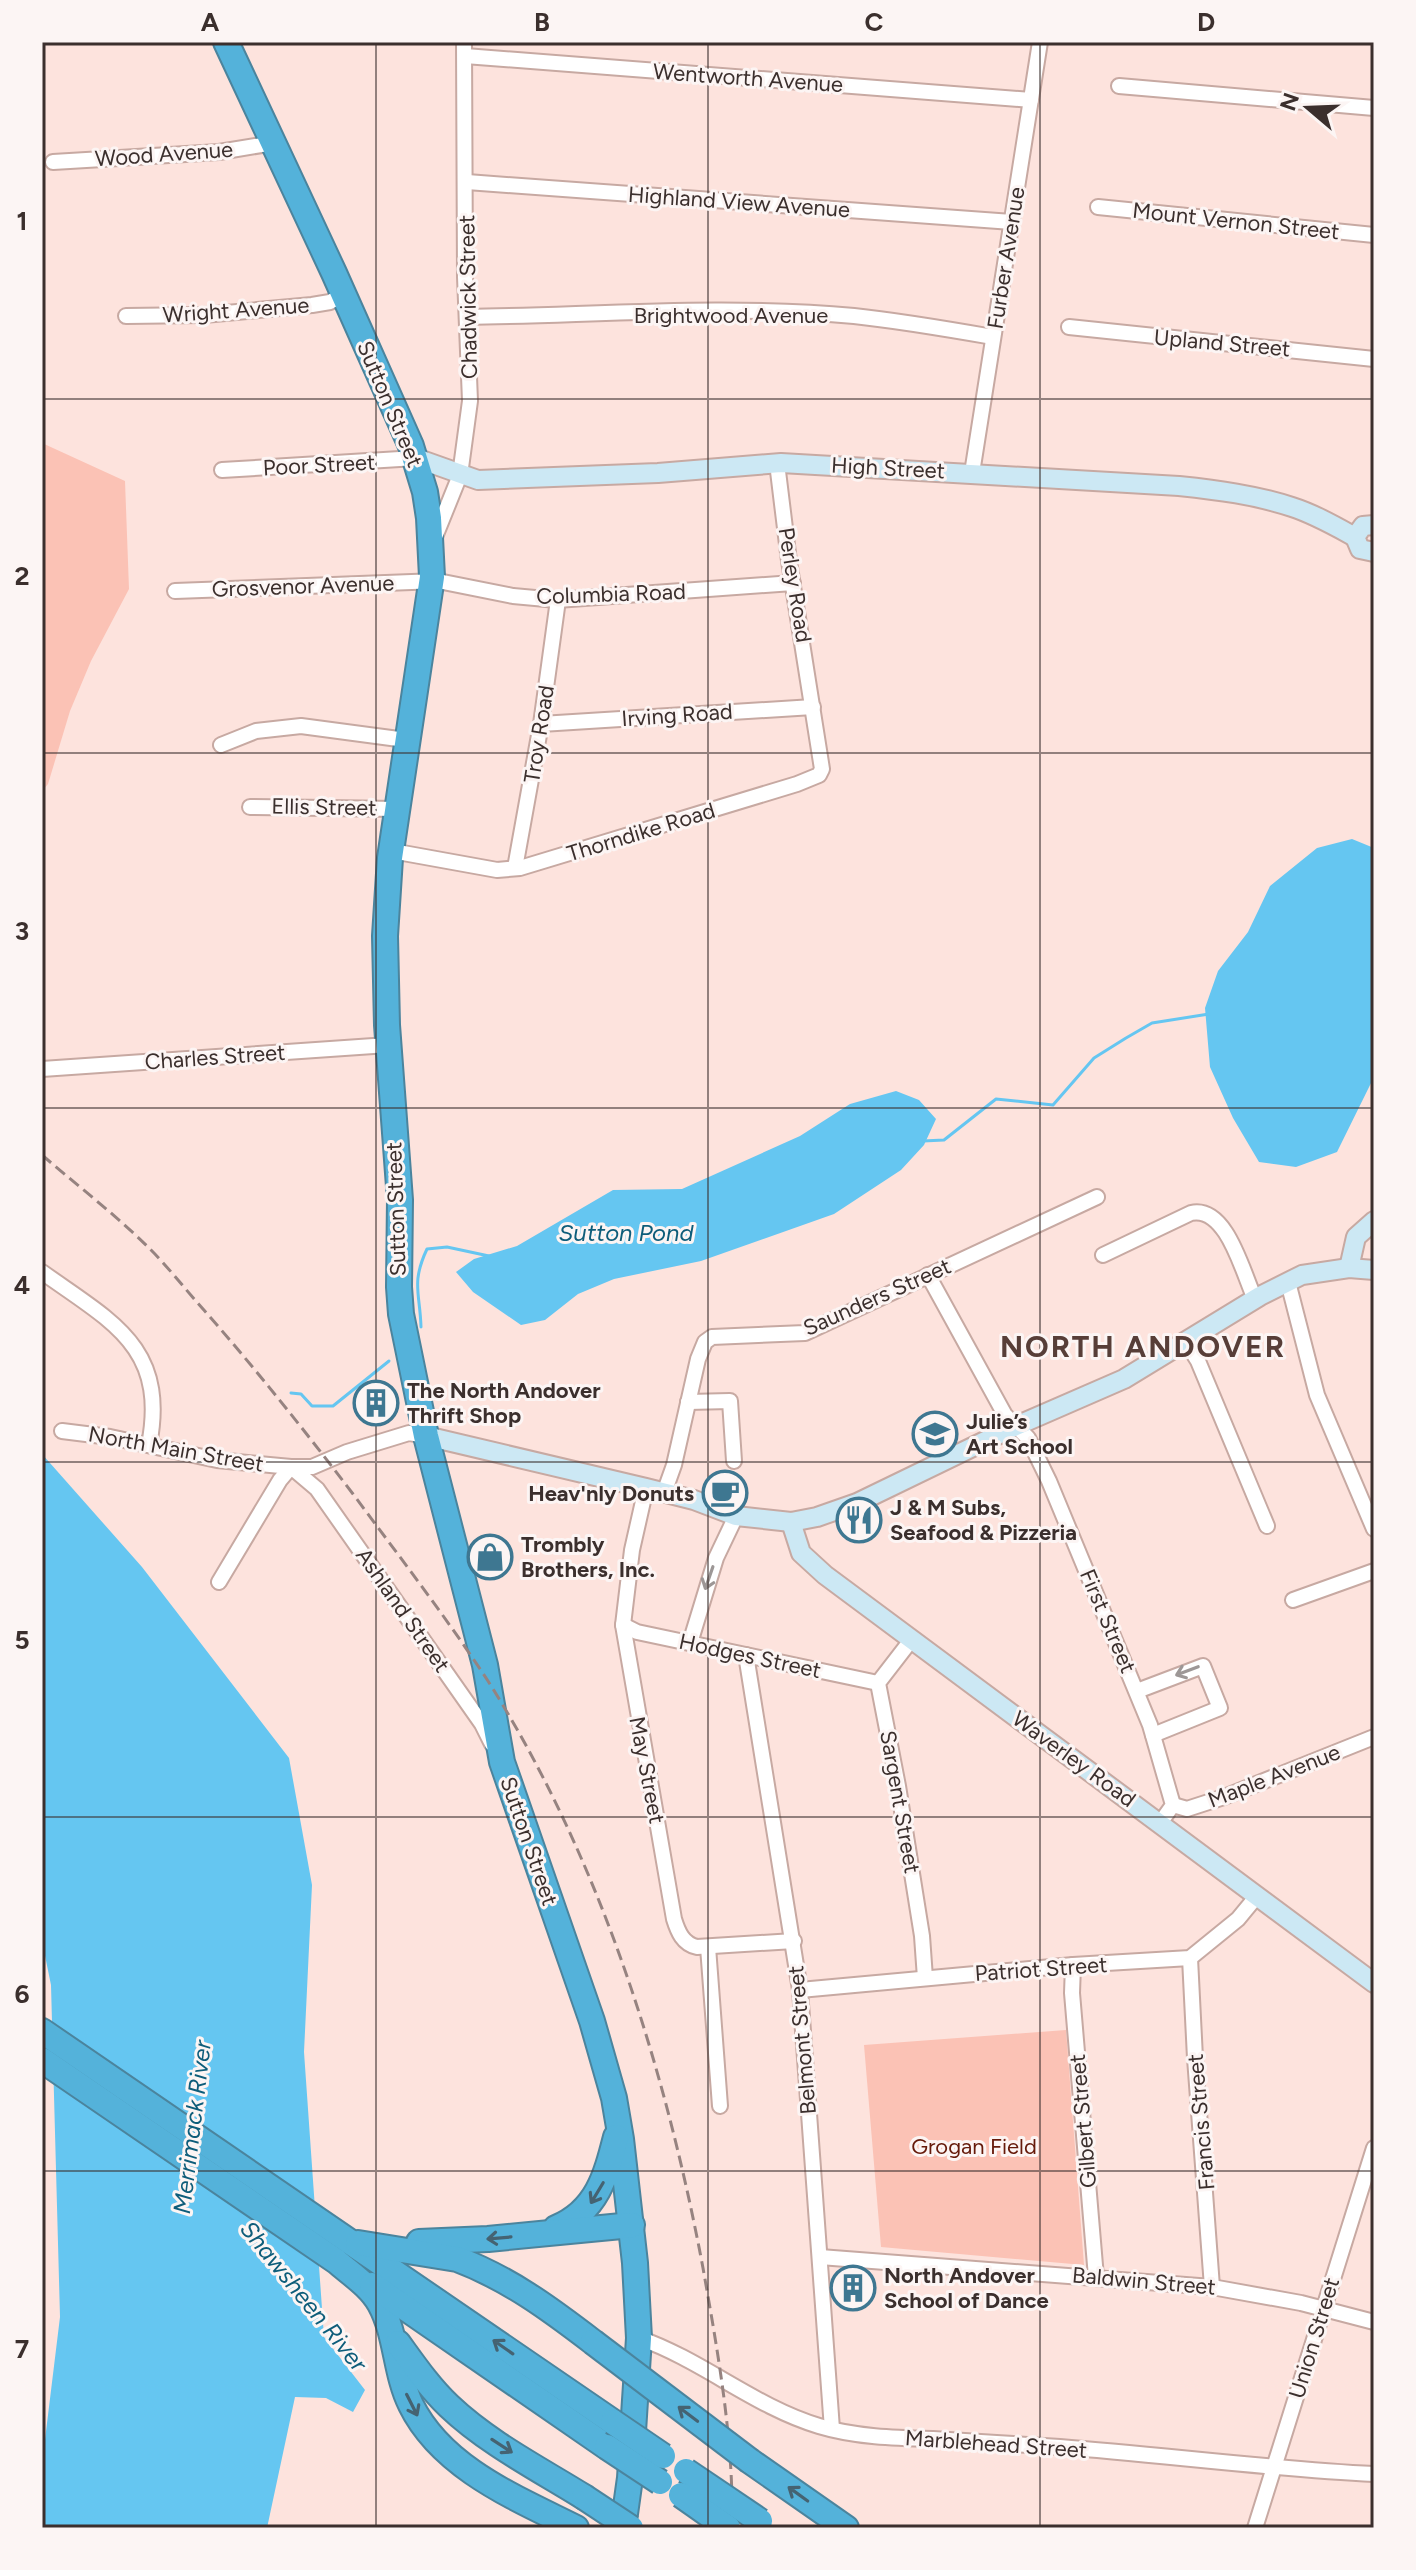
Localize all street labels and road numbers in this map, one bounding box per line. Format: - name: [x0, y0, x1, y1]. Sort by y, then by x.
- street label: Wentworth Avenue: [652, 58, 844, 98]
- street label: Wood Avenue: [94, 136, 234, 172]
- street label: Highland View Avenue: [627, 181, 851, 223]
- street label: Furber Avenue: [981, 185, 1031, 331]
- street label: Mount Vernon Street: [1131, 197, 1341, 245]
- street label: Chadwick Street: [453, 215, 483, 379]
- street label: Wright Avenue: [162, 291, 310, 329]
- street label: Brightwood Avenue: [634, 302, 828, 329]
- street label: Upland Street: [1153, 324, 1291, 362]
- street label: Sutton Street: [351, 337, 429, 471]
- street label: Poor Street: [262, 449, 376, 481]
- street label: High Street: [830, 452, 946, 484]
- street label: Perley Road: [773, 526, 817, 644]
- street label: Grosvenor Avenue: [211, 569, 395, 603]
- street label: Columbia Road: [536, 578, 686, 610]
- street label: Troy Road: [518, 683, 560, 785]
- street label: Irving Road: [621, 698, 733, 732]
- street label: Ellis Street: [271, 793, 377, 821]
- street label: Thorndike Road: [564, 797, 718, 867]
- street label: Charles Street: [144, 1039, 286, 1075]
- street label: Sutton Street: [380, 1141, 412, 1277]
- street label: Saunders Street: [799, 1252, 955, 1342]
- street label: North Main Street: [86, 1420, 266, 1478]
- street label: Ashland Street: [350, 1543, 456, 1677]
- street label: First Street: [1074, 1565, 1142, 1677]
- street label: Hodges Street: [677, 1628, 823, 1684]
- street label: Waverley Road: [1007, 1705, 1141, 1813]
- street label: May Street: [623, 1714, 671, 1826]
- street label: Sargent Street: [874, 1728, 926, 1876]
- street label: Maple Avenue: [1204, 1738, 1344, 1814]
- street label: Sutton Street: [494, 1773, 564, 1909]
- street label: Patriot Street: [974, 1951, 1108, 1987]
- street label: Belmont Street: [782, 1964, 822, 2116]
- street label: Gilbert Street: [1064, 2053, 1102, 2189]
- street label: Francis Street: [1182, 2053, 1220, 2191]
- street label: Baldwin Street: [1071, 2261, 1217, 2301]
- street label: Union Street: [1283, 2274, 1345, 2402]
- street label: Marblehead Street: [904, 2424, 1088, 2464]

